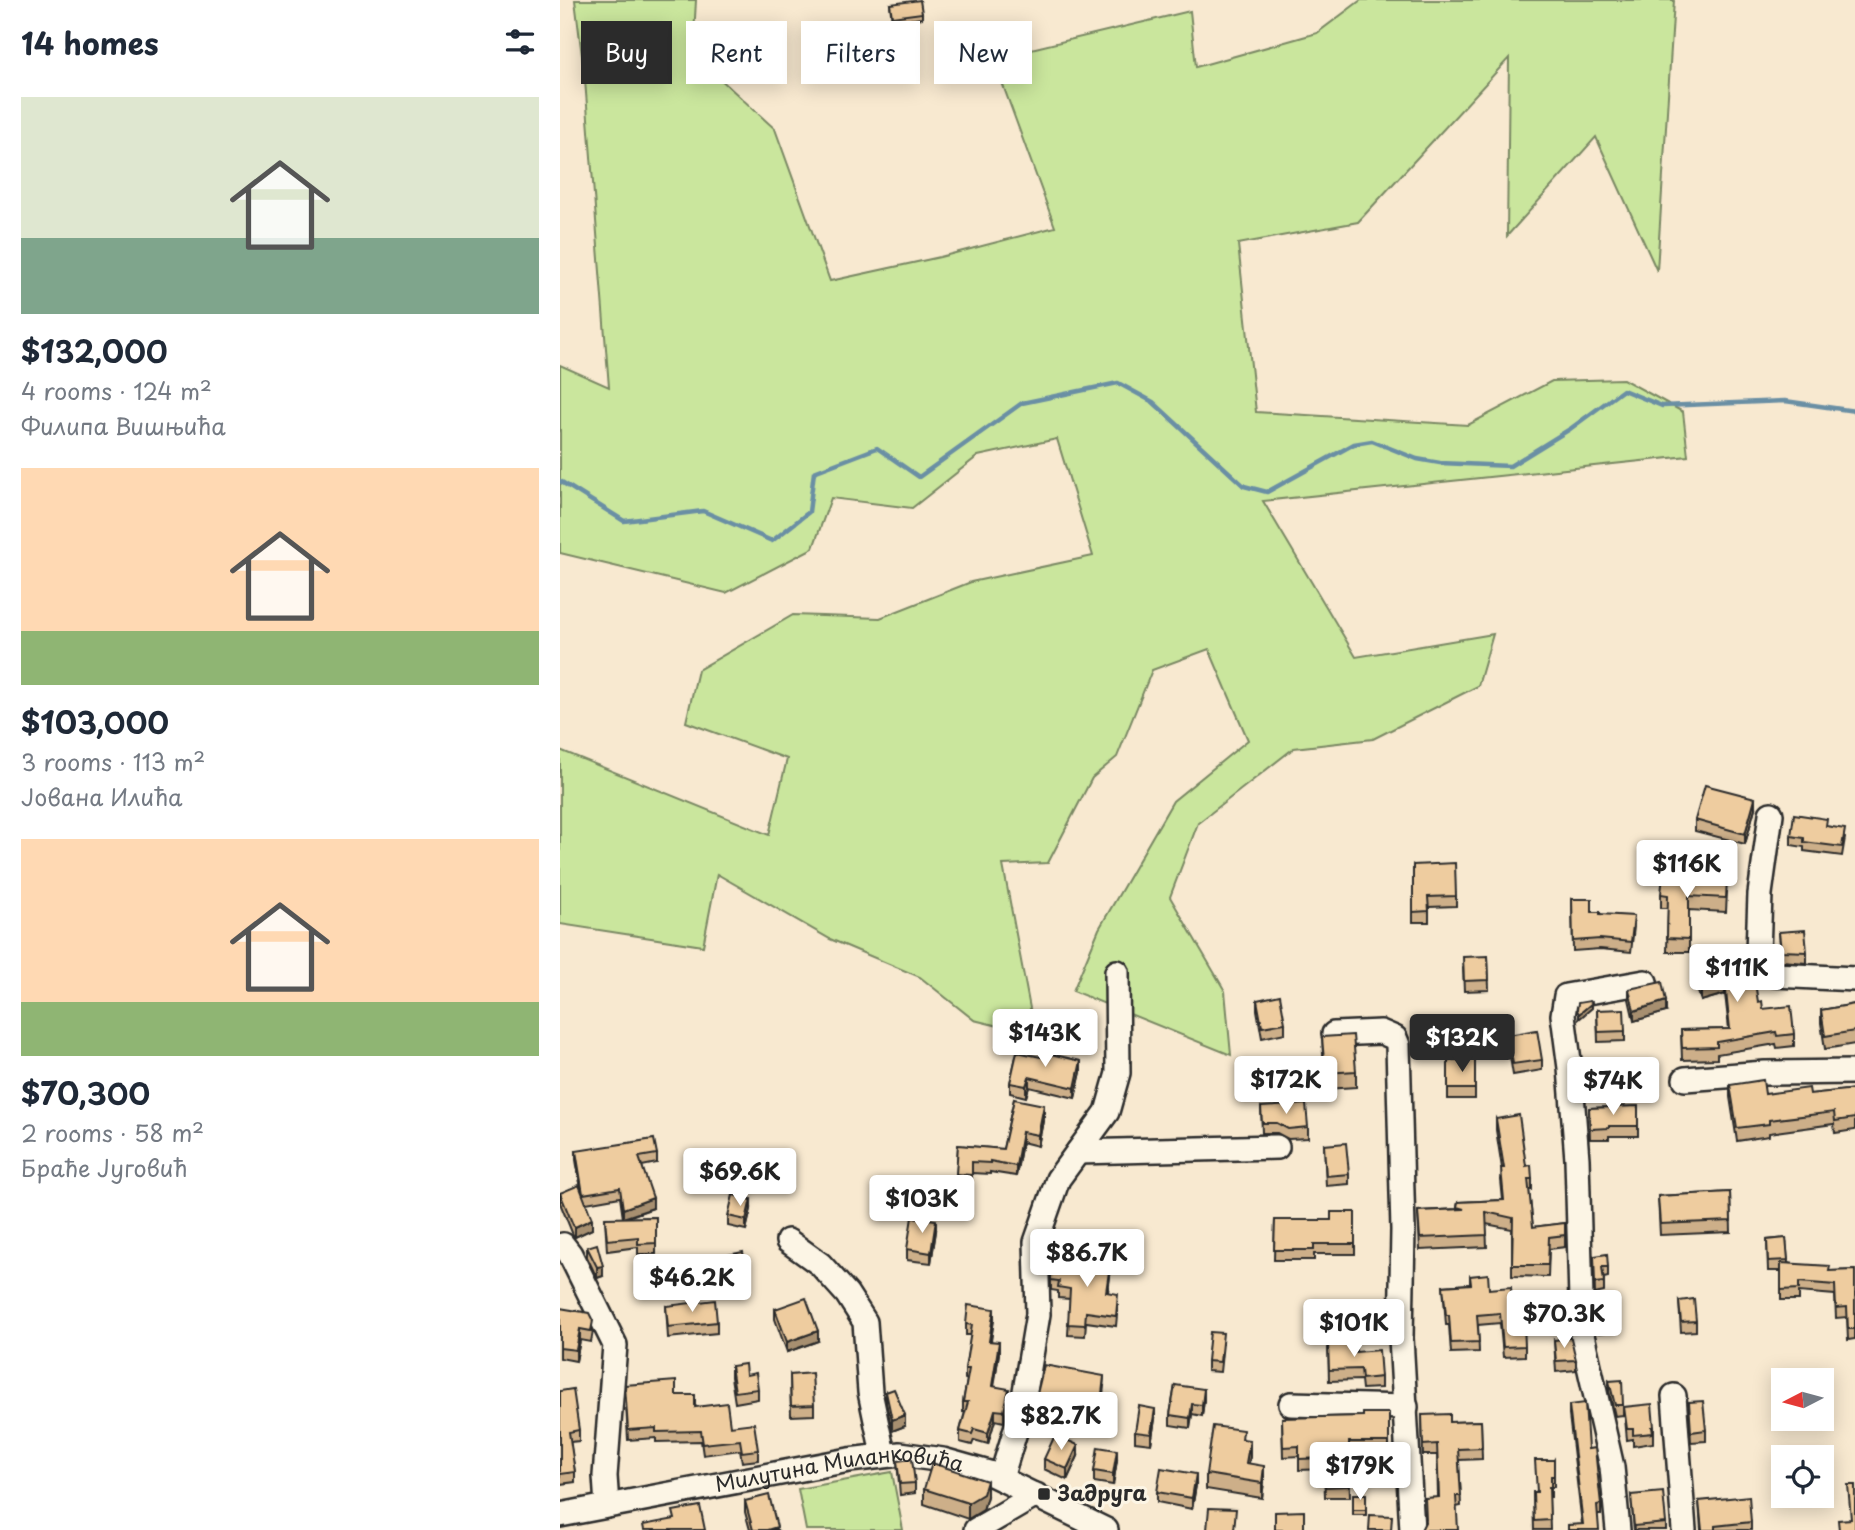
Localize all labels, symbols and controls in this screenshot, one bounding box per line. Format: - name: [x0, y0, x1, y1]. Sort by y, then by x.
- text: 14 homes: [21, 20, 159, 65]
- chip: Buy: [581, 21, 672, 84]
- chip: Rent: [686, 21, 787, 84]
- chip: Filters: [801, 21, 920, 84]
- chip: New: [934, 21, 1032, 84]
- icon: filters: [501, 23, 539, 61]
- icon: home: [217, 142, 343, 268]
- text: $132,000: [21, 328, 168, 373]
- text: 4 rooms · 124 m²: [21, 373, 212, 408]
- text: Филипа Вишњића: [21, 408, 226, 443]
- icon: home: [217, 513, 343, 639]
- text: $103,000: [21, 699, 169, 744]
- text: 3 rooms · 113 m²: [21, 744, 205, 779]
- text: Јована Илића: [21, 779, 183, 814]
- pin: $116K: [1638, 841, 1736, 900]
- text: $116K: [1653, 845, 1721, 880]
- icon: home: [217, 884, 343, 1010]
- pin: $111K: [1688, 944, 1786, 1004]
- text: $111K: [1705, 949, 1769, 984]
- pin: $143K: [996, 1010, 1094, 1069]
- text: $143K: [1009, 1014, 1081, 1049]
- pin: $132K: [1413, 1014, 1511, 1074]
- text: $132K: [1426, 1019, 1498, 1054]
- pin: $172K: [1237, 1056, 1335, 1116]
- pin: $74K: [1572, 1058, 1654, 1117]
- text: $172K: [1250, 1061, 1322, 1096]
- text: $74K: [1583, 1062, 1643, 1097]
- text: $70,300: [21, 1070, 150, 1115]
- text: 2 rooms · 58 m²: [21, 1115, 204, 1150]
- pin: $69.6K: [683, 1148, 797, 1208]
- text: Браће Југовић: [21, 1150, 187, 1185]
- text: $69.6K: [699, 1153, 781, 1188]
- pin: $103K: [873, 1176, 971, 1235]
- text: $103K: [885, 1180, 959, 1215]
- pin: $86.7K: [1030, 1230, 1144, 1289]
- text: $86.7K: [1046, 1234, 1128, 1269]
- pin: $46.2K: [635, 1254, 749, 1314]
- text: $46.2K: [649, 1259, 735, 1294]
- pin: $70.3K: [1507, 1290, 1621, 1350]
- text: $70.3K: [1523, 1295, 1605, 1330]
- pin: $101K: [1305, 1300, 1403, 1359]
- text: $101K: [1319, 1304, 1389, 1339]
- north arrow: [1771, 1368, 1834, 1432]
- map controls: [1771, 1368, 1834, 1508]
- pin: $82.7K: [1004, 1392, 1118, 1452]
- text: $82.7K: [1021, 1397, 1101, 1432]
- street label: Милутина Миланковића: [712, 1436, 969, 1499]
- pin: $179K: [1311, 1442, 1409, 1502]
- button: locate: [1771, 1445, 1834, 1508]
- text: $179K: [1326, 1447, 1394, 1482]
- place label: Задруга: [1057, 1476, 1147, 1508]
- marker: Задруга: [1036, 1486, 1052, 1502]

